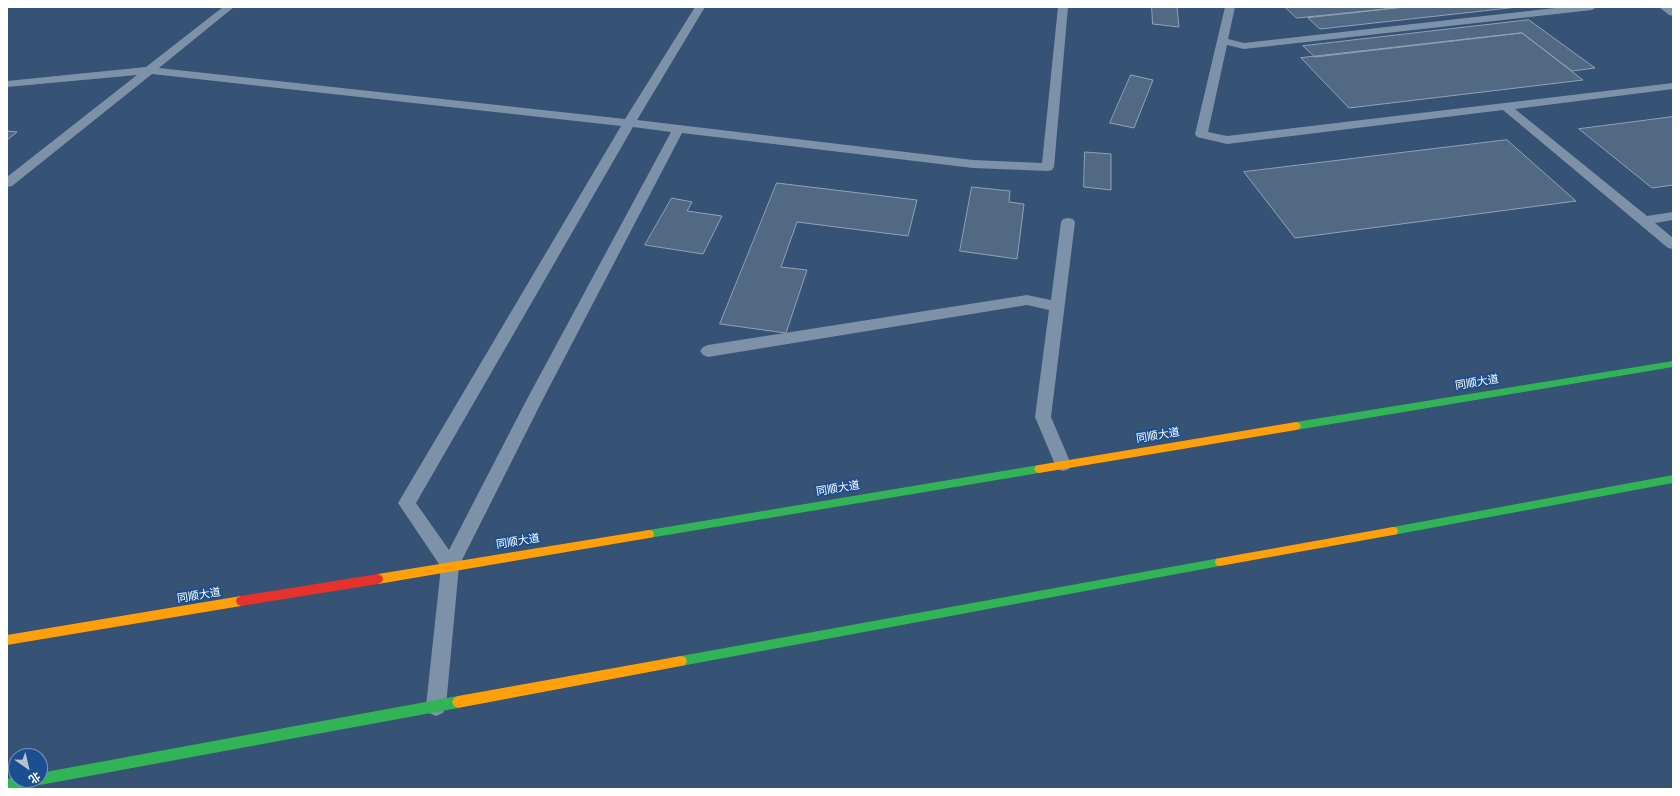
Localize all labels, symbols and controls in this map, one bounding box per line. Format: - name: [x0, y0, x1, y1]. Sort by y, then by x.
- street label: 同顺大道: [1454, 373, 1500, 393]
- street label: 同顺大道: [1135, 426, 1181, 446]
- street label: 同顺大道: [815, 479, 861, 499]
- street label: 同顺大道: [495, 532, 541, 552]
- street label: 同顺大道: [176, 586, 222, 606]
- north arrow: [8, 748, 48, 788]
- text: 北: [26, 769, 43, 786]

